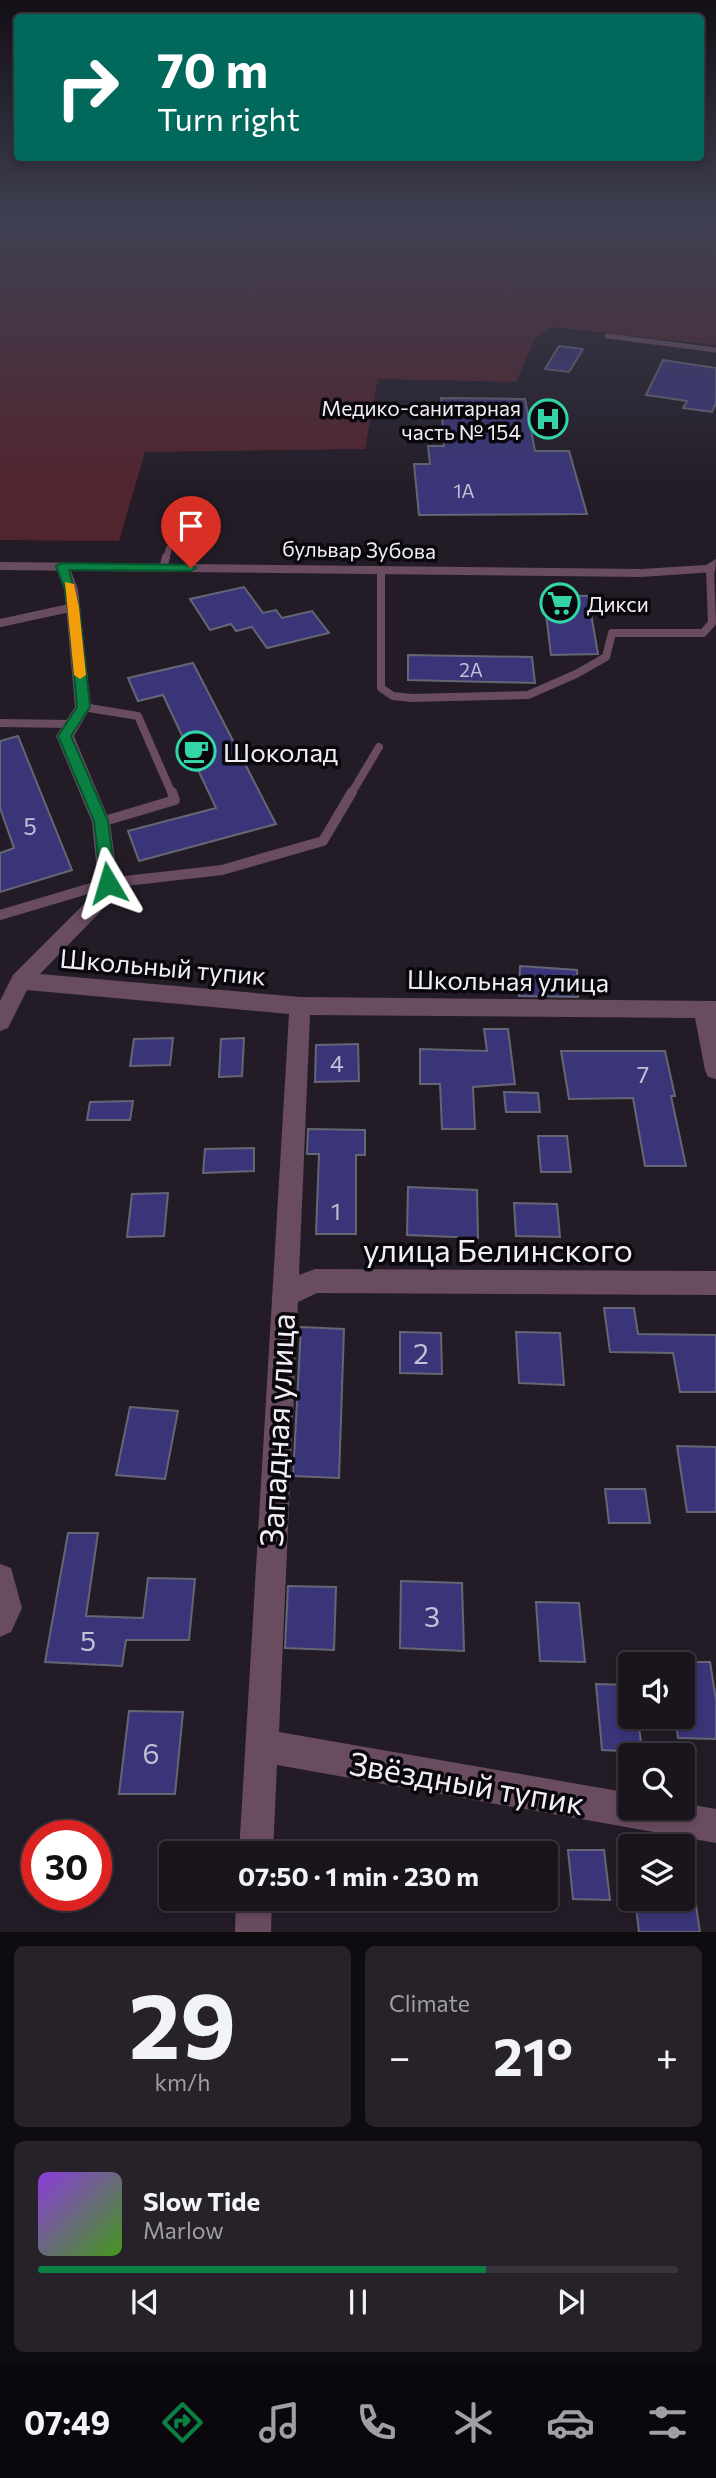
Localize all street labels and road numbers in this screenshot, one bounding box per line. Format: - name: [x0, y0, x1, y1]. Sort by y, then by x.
- street label: бульвар Зубова: [282, 535, 436, 563]
- street label: Школьный тупик: [59, 942, 268, 990]
- street label: Школьная улица: [407, 963, 609, 997]
- street label: улица Белинского: [363, 1229, 633, 1269]
- street label: Западная улица: [250, 1312, 302, 1548]
- street label: Звёздный тупик: [347, 1742, 587, 1822]

